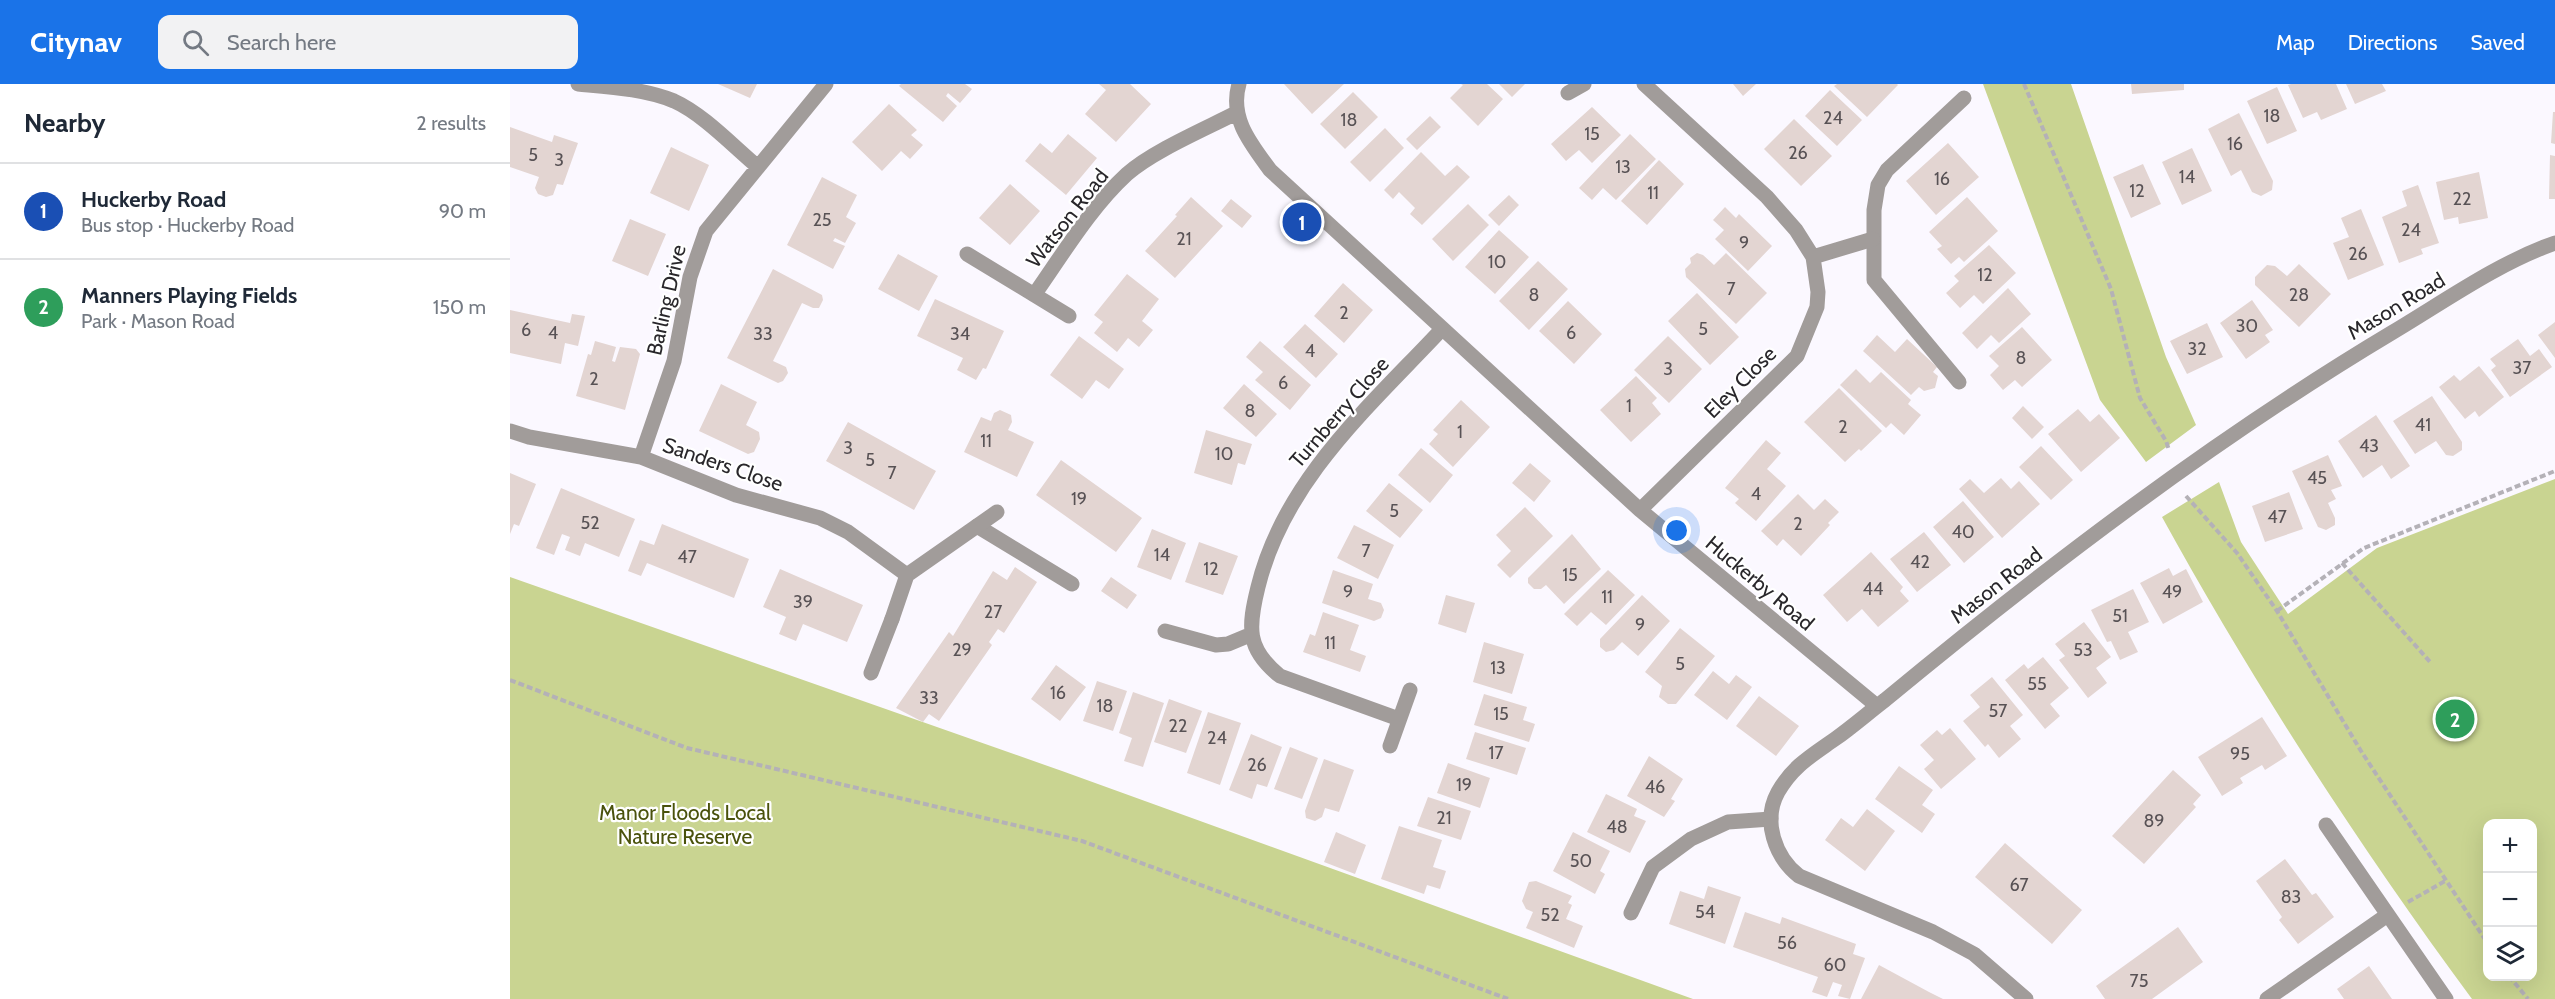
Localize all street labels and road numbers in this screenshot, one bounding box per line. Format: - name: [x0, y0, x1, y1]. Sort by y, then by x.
- street label: Watson Road: [1021, 164, 1113, 272]
- street label: Barling Drive: [641, 242, 691, 358]
- street label: Mason Road: [2343, 267, 2449, 345]
- street label: Eley Close: [1699, 341, 1781, 423]
- street label: Turnberry Close: [1284, 351, 1394, 472]
- street label: Sanders Close: [660, 432, 787, 496]
- street label: Huckerby Road: [1701, 530, 1819, 636]
- street label: Mason Road: [1945, 542, 2047, 628]

